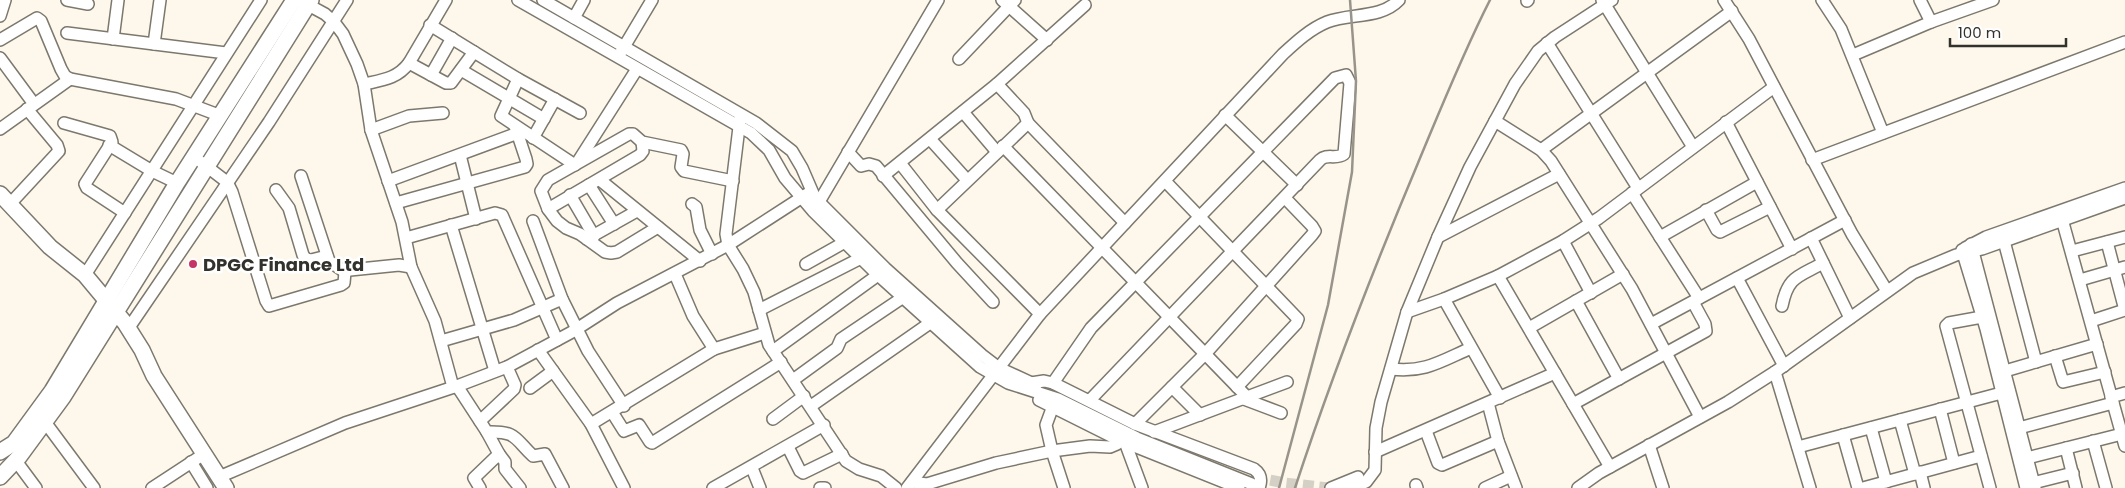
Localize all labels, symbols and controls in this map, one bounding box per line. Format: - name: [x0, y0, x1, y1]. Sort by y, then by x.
- scale bar: [1950, 15, 2066, 47]
- text: 100 m: [1958, 22, 2001, 43]
- place label: DPGC Finance Ltd: [203, 252, 364, 277]
- marker: DPGC Finance Ltd: [187, 258, 199, 270]

